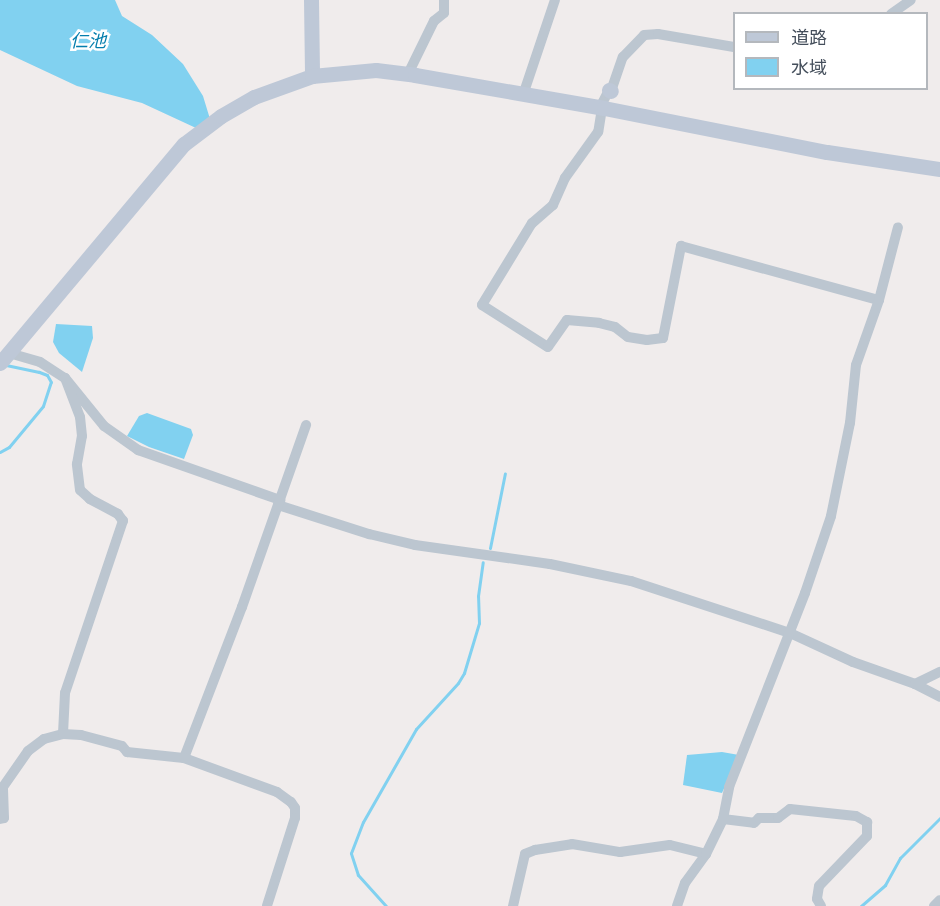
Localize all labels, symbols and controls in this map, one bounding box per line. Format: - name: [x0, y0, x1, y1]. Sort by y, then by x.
- legend: [733, 12, 928, 90]
- text: 道路: [791, 28, 827, 51]
- water label: 仁池: [70, 32, 106, 54]
- text: 水域: [791, 58, 827, 81]

